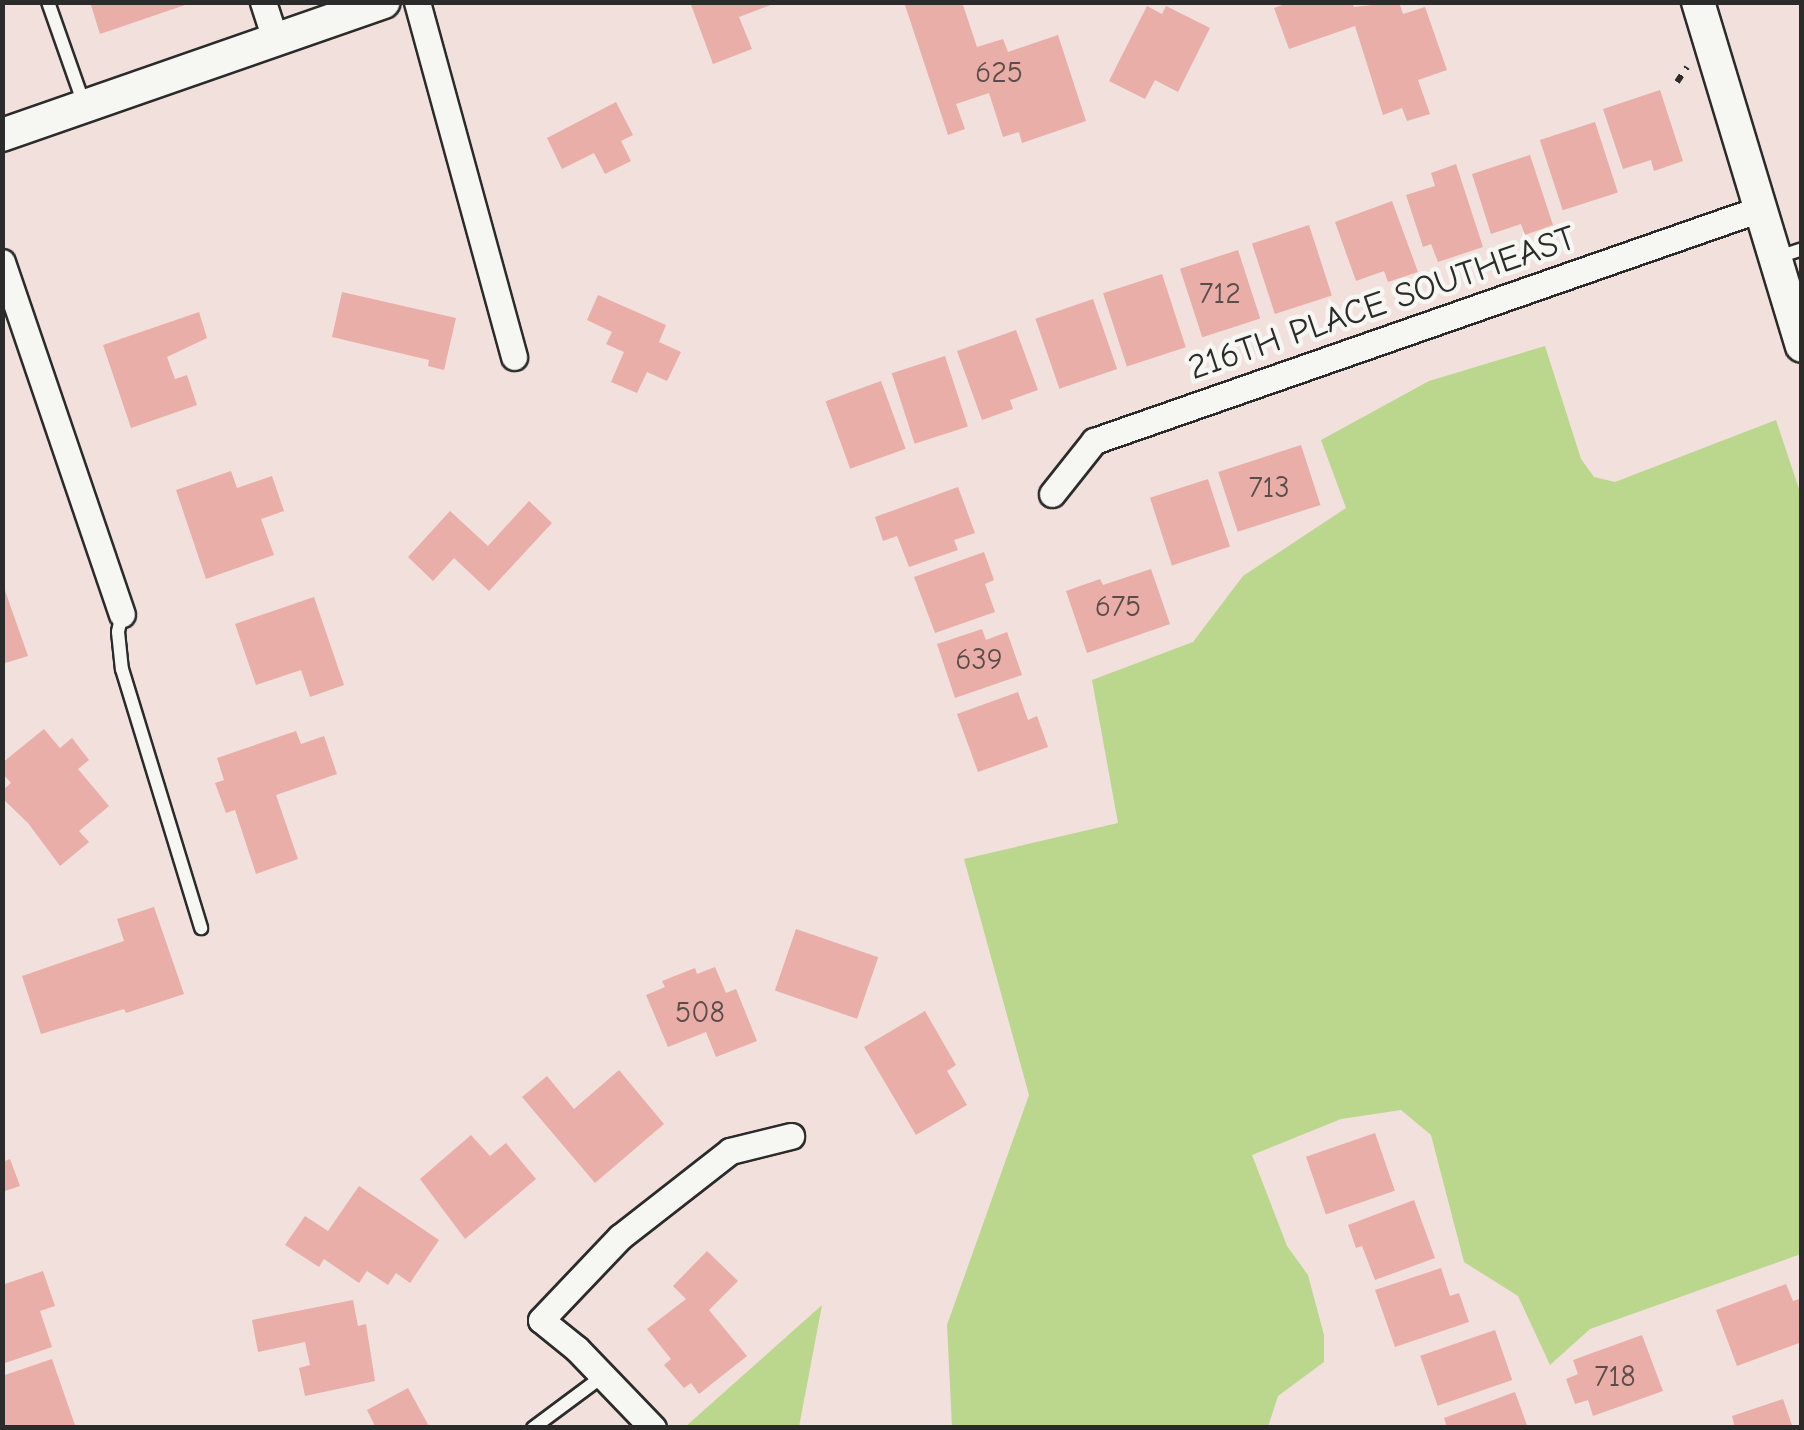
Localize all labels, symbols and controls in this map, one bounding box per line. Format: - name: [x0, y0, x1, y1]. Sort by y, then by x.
- house number: 625: [975, 55, 1023, 91]
- street label: 216TH PLACE SOUTHEAST: [1183, 217, 1581, 389]
- house number: 712: [1199, 276, 1241, 312]
- house number: 713: [1248, 470, 1290, 506]
- house number: 675: [1095, 589, 1141, 625]
- house number: 639: [955, 642, 1003, 678]
- house number: 508: [675, 995, 725, 1031]
- house number: 718: [1594, 1359, 1636, 1395]

